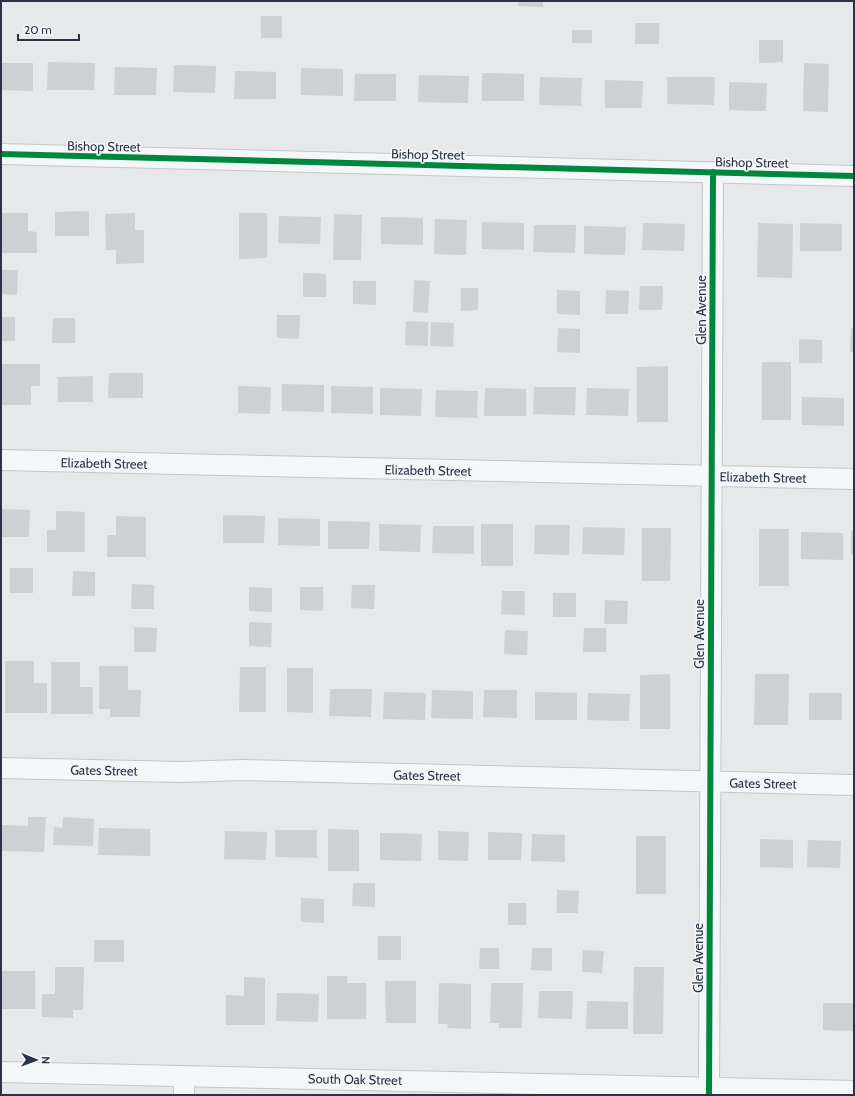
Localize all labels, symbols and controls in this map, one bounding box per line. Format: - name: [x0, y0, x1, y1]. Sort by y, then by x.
- scale bar: [18, 16, 79, 42]
- text: 20 m: [24, 22, 52, 37]
- street label: Bishop Street: [67, 137, 142, 155]
- street label: Bishop Street: [391, 145, 466, 163]
- street label: Bishop Street: [715, 153, 790, 171]
- street label: Glen Avenue: [693, 275, 709, 345]
- street label: Elizabeth Street: [60, 454, 148, 472]
- street label: Elizabeth Street: [384, 461, 472, 479]
- street label: Elizabeth Street: [719, 468, 807, 486]
- street label: Glen Avenue: [691, 599, 707, 669]
- street label: Gates Street: [70, 761, 139, 779]
- street label: Gates Street: [393, 766, 462, 784]
- street label: Gates Street: [729, 774, 798, 792]
- street label: Glen Avenue: [690, 923, 706, 993]
- north arrow: [16, 1040, 56, 1080]
- text: N: [39, 1056, 53, 1064]
- street label: South Oak Street: [308, 1070, 403, 1088]

